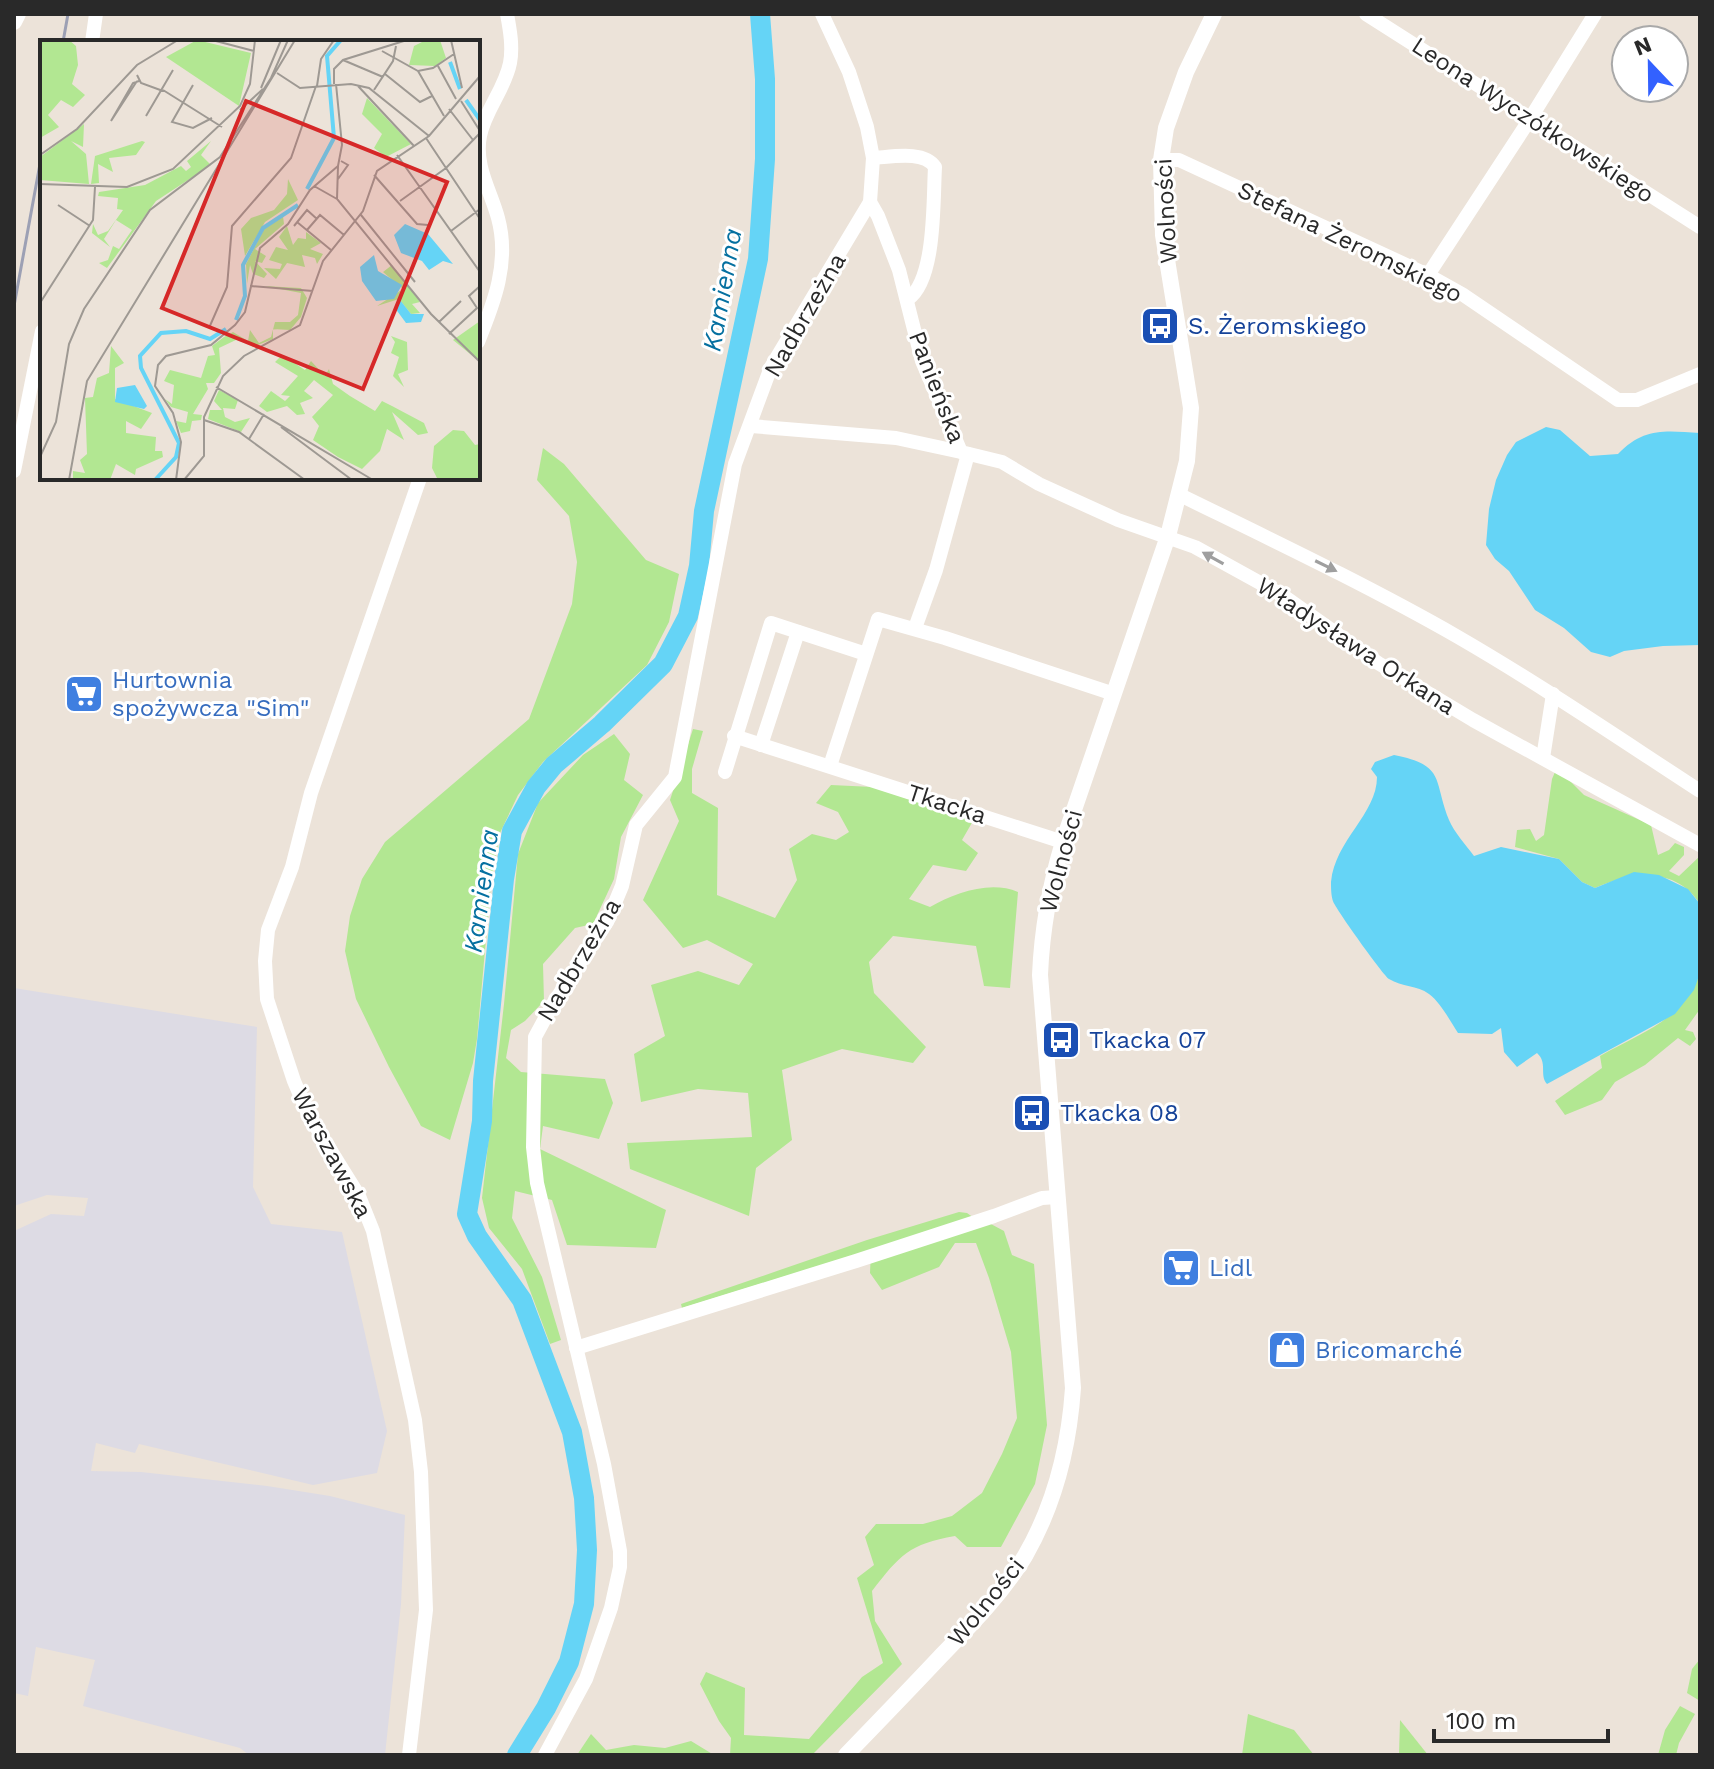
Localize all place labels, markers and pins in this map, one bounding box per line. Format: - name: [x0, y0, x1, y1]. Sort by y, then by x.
- bus stop icon: S. Żeromskiego: [1139, 305, 1181, 347]
- place label: S. Żeromskiego: [1188, 312, 1367, 340]
- place label: Hurtownia spożywcza "Sim": [112, 666, 310, 722]
- supermarket icon: Hurtownia spożywcza "Sim": [63, 673, 105, 715]
- bus stop icon: Tkacka 07: [1040, 1019, 1082, 1061]
- place label: Tkacka 07: [1089, 1026, 1206, 1054]
- bus stop icon: Tkacka 08: [1011, 1092, 1053, 1134]
- place label: Tkacka 08: [1060, 1099, 1179, 1127]
- supermarket icon: Lidl: [1160, 1247, 1202, 1289]
- place label: Lidl: [1209, 1254, 1253, 1282]
- shop icon: Bricomarché: [1266, 1329, 1308, 1371]
- place label: Bricomarché: [1315, 1336, 1463, 1364]

